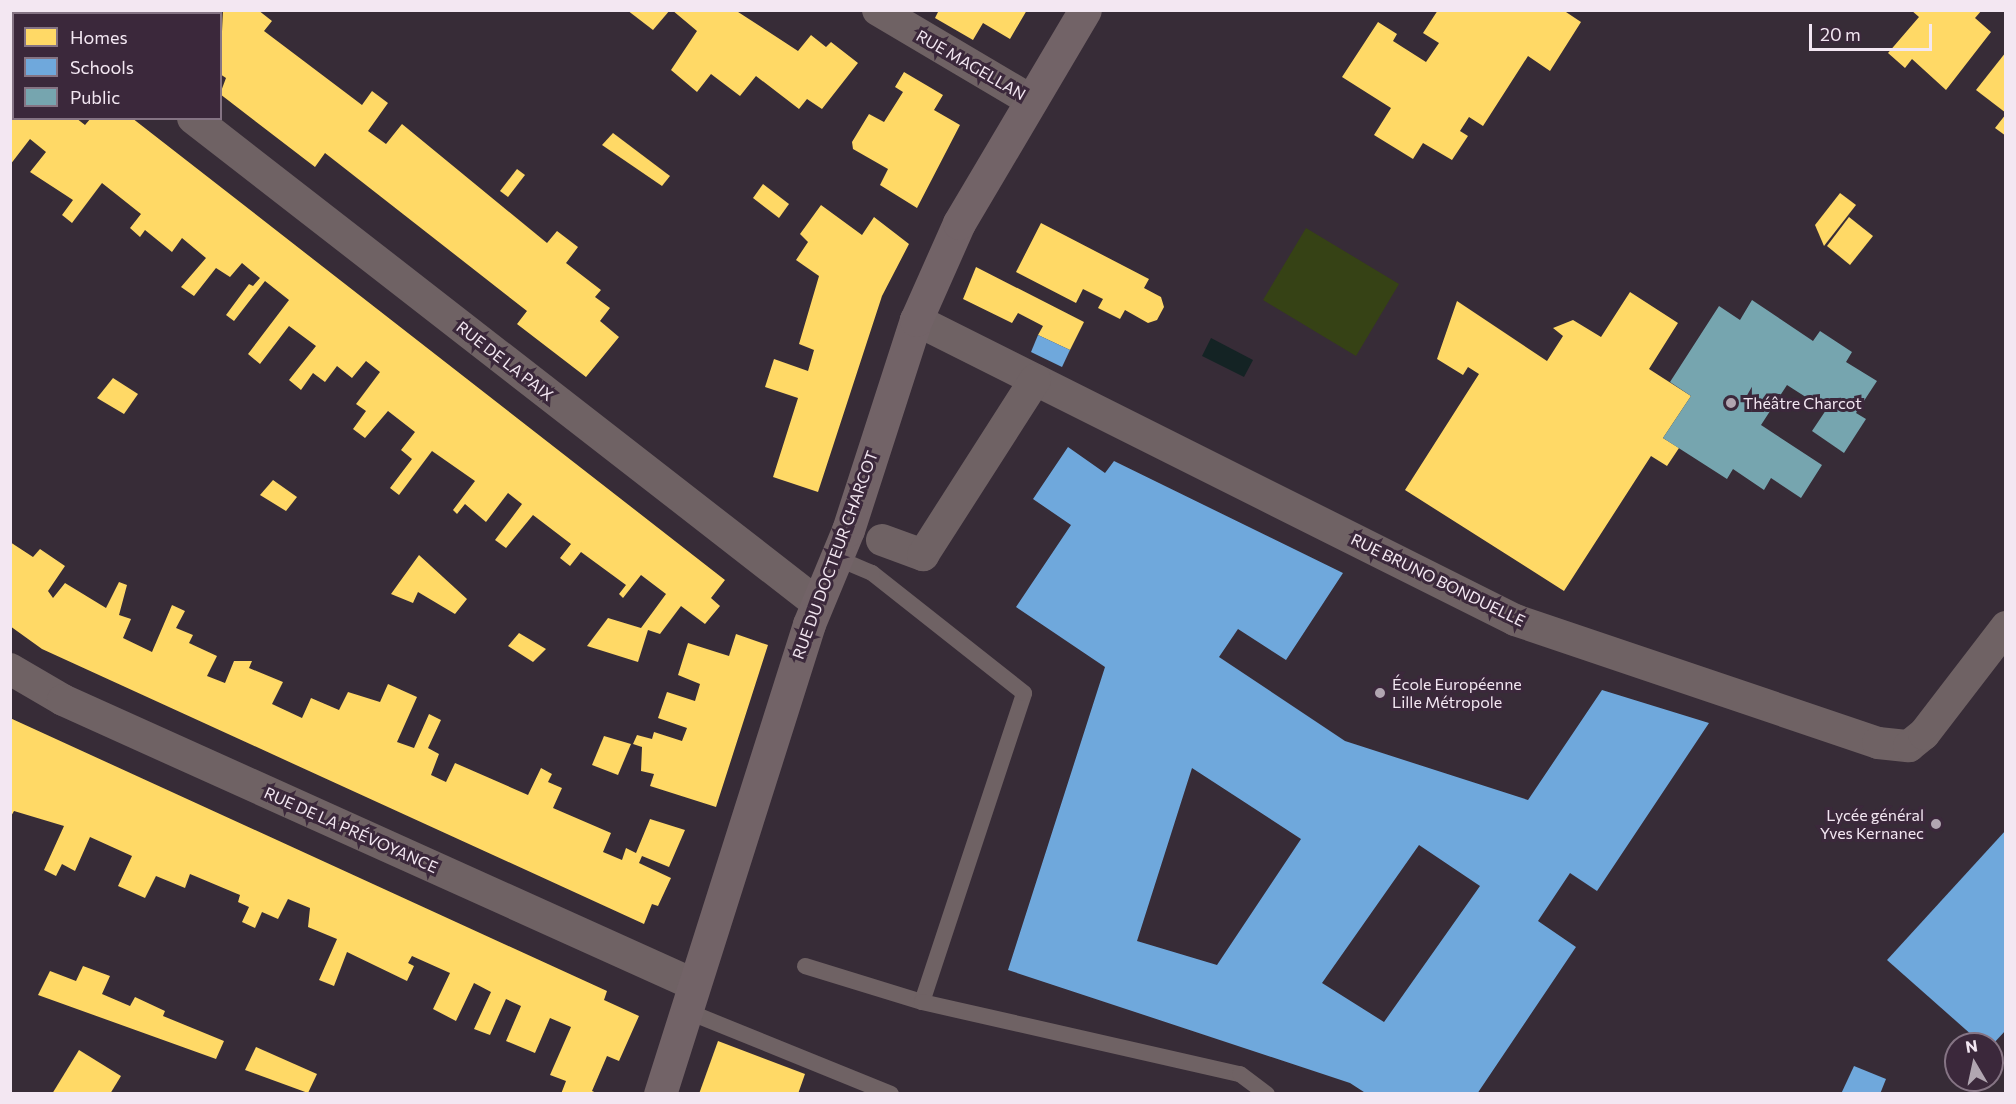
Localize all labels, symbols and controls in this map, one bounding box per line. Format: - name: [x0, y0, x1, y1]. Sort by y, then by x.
- legend: [12, 12, 222, 120]
- scale bar: [1812, 12, 1935, 50]
- text: 20 m: [1820, 23, 1861, 45]
- text: Homes: [70, 26, 128, 48]
- street label: RUE MAGELLAN: [913, 26, 1029, 104]
- text: Schools: [70, 56, 134, 78]
- text: Public: [70, 86, 120, 108]
- street label: RUE DE LA PAIX: [453, 317, 557, 405]
- place label: Théâtre Charcot: [1743, 393, 1862, 413]
- marker: Théâtre Charcot: [1724, 396, 1738, 410]
- street label: RUE DU DOCTEUR CHARCOT: [788, 448, 882, 662]
- street label: RUE BRUNO BONDUELLE: [1348, 529, 1528, 631]
- place label: École Européenne Lille Métropole: [1392, 674, 1522, 712]
- marker: École Européenne Lille Métropole: [1373, 686, 1387, 700]
- street label: RUE DE LA PRÉVOYANCE: [261, 783, 441, 877]
- place label: Lycée général Yves Kernanec: [1820, 805, 1924, 843]
- marker: Lycée général Yves Kernanec: [1929, 817, 1943, 831]
- north arrow: [1944, 1032, 2004, 1092]
- text: N: [1964, 1035, 1979, 1056]

